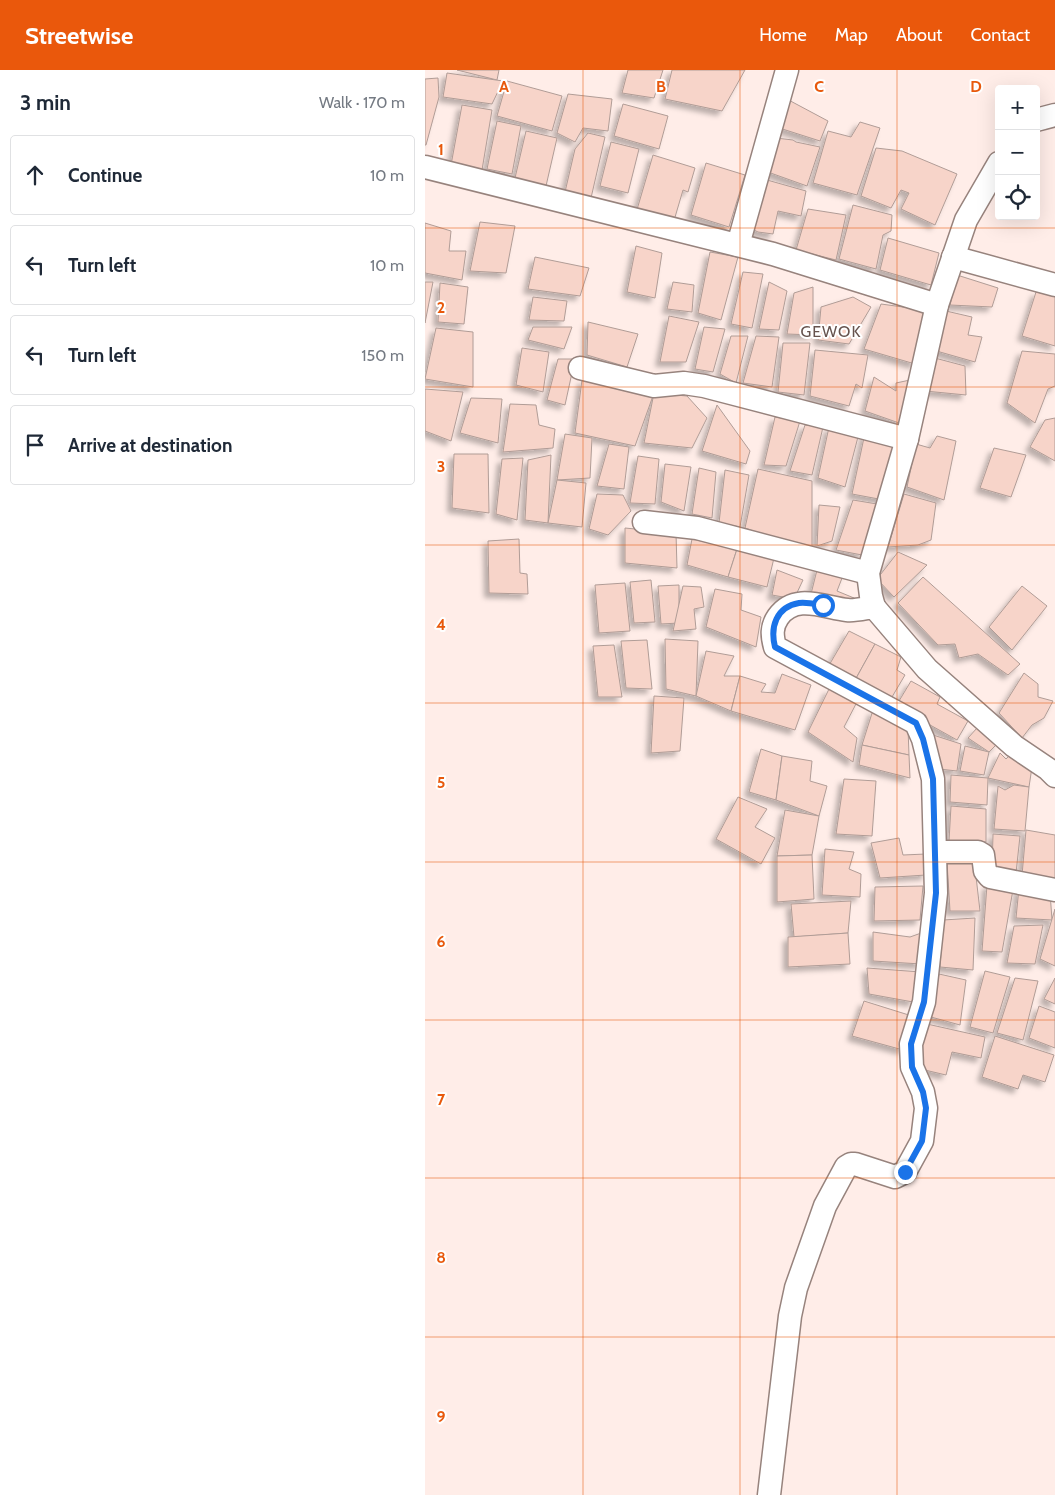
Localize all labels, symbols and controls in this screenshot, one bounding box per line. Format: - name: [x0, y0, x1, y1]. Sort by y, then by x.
- text: Streetwise: [25, 21, 133, 50]
- text: Home: [759, 24, 807, 46]
- text: Map: [835, 24, 868, 46]
- text: About: [896, 24, 942, 46]
- text: Contact: [970, 24, 1030, 46]
- text: A: [499, 77, 509, 96]
- text: B: [656, 77, 666, 96]
- text: C: [814, 77, 824, 96]
- text: D: [970, 77, 982, 96]
- map controls: [995, 85, 1040, 220]
- button: +: [995, 85, 1040, 130]
- text: 3 min: [20, 90, 71, 115]
- text: Walk · 170 m: [319, 93, 405, 112]
- button: −: [995, 130, 1040, 175]
- text: 1: [438, 140, 444, 159]
- icon: ahead: [21, 161, 49, 189]
- text: Continue: [68, 164, 142, 187]
- text: 10 m: [370, 166, 404, 185]
- button: locate: [995, 175, 1040, 220]
- icon: left: [21, 251, 49, 279]
- text: Turn left: [68, 254, 136, 277]
- text: 10 m: [370, 256, 404, 275]
- text: 2: [437, 298, 445, 317]
- district label: GEWOK: [800, 322, 862, 341]
- icon: left: [21, 341, 49, 369]
- text: Turn left: [68, 344, 136, 367]
- text: 150 m: [361, 346, 404, 365]
- icon: arrive: [21, 431, 49, 459]
- text: Arrive at destination: [68, 434, 232, 457]
- text: 3: [437, 457, 445, 476]
- route start: [812, 594, 835, 617]
- text: 4: [436, 615, 446, 634]
- text: 5: [437, 773, 445, 792]
- text: 6: [437, 932, 446, 951]
- text: 7: [437, 1090, 446, 1109]
- route end: [894, 1161, 917, 1184]
- text: 8: [436, 1248, 446, 1267]
- text: 9: [437, 1407, 446, 1426]

